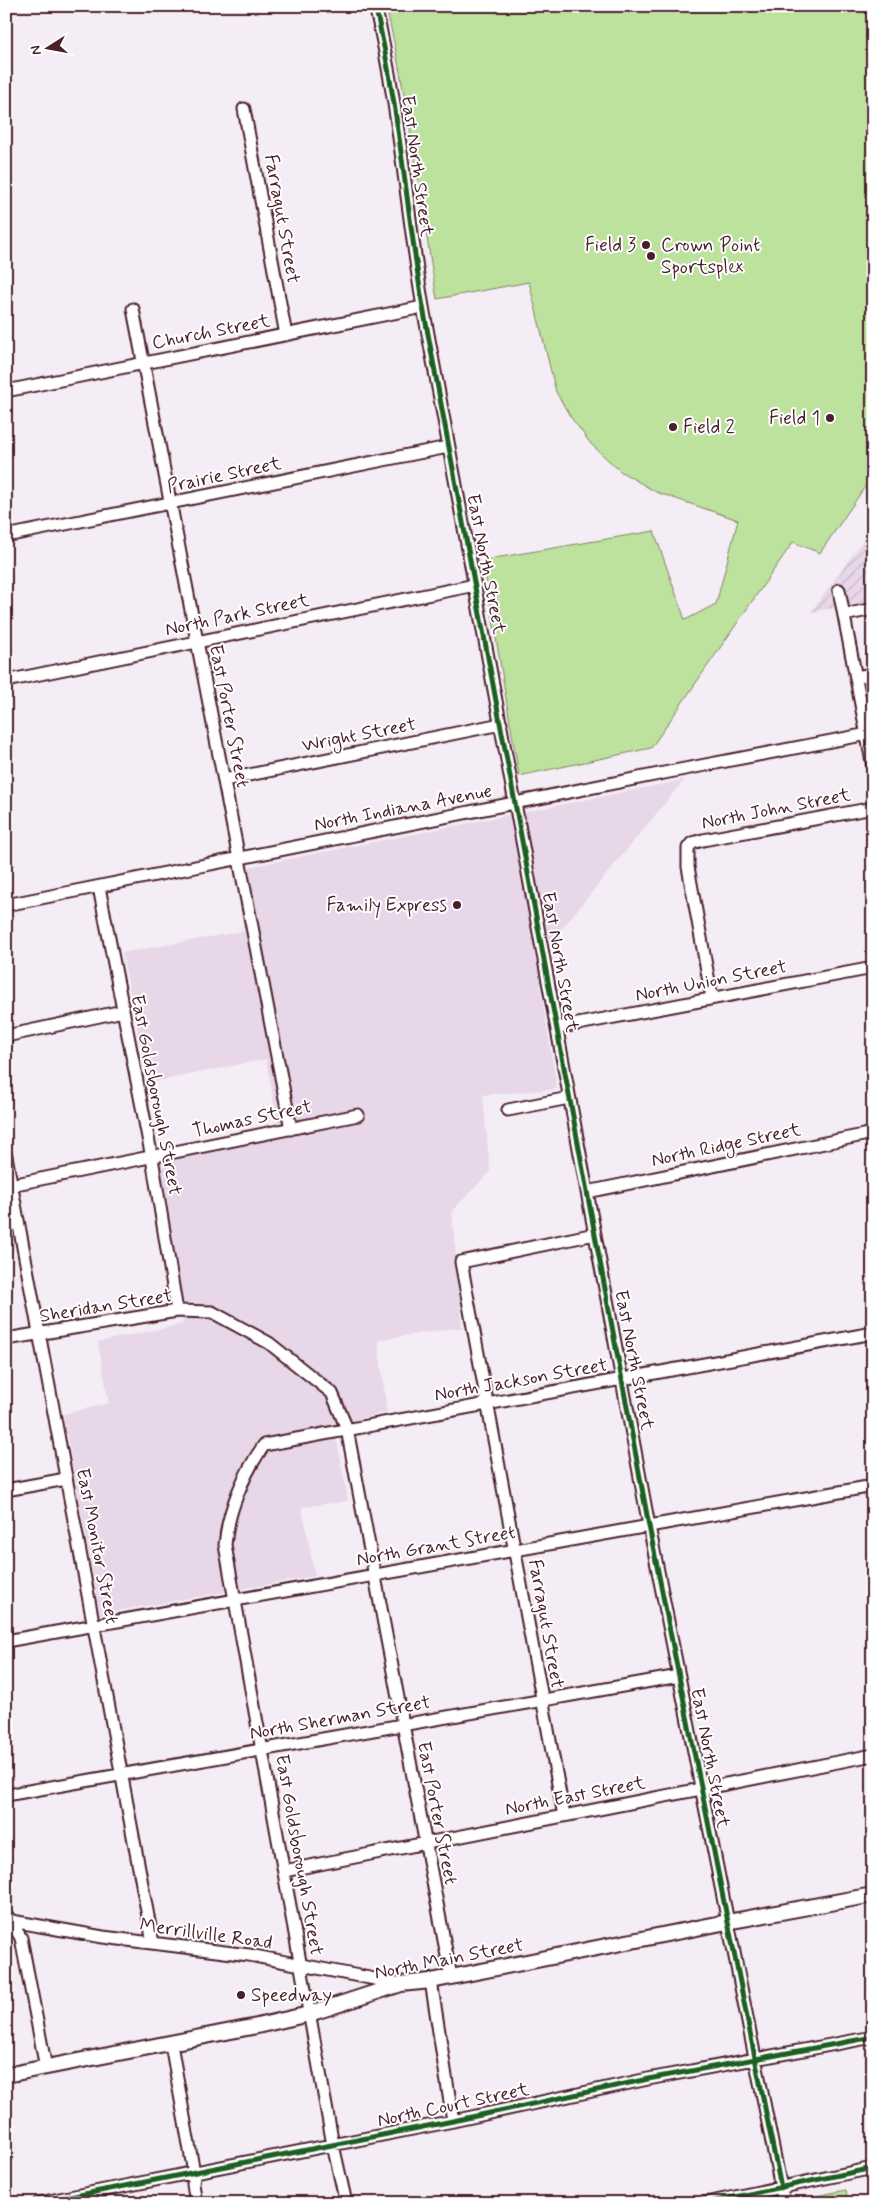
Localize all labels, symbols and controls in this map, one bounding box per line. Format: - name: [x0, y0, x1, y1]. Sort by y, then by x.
- north arrow: [22, 22, 72, 72]
- text: N: [26, 44, 46, 57]
- street label: East North Street: [395, 94, 439, 238]
- street label: Farragut Street: [257, 152, 306, 286]
- place label: Field 3: [585, 233, 636, 258]
- place label: Crown Point Sportsplex: [661, 233, 760, 280]
- marker: Field 3: [640, 239, 652, 251]
- marker: Crown Point Sportsplex: [645, 250, 657, 262]
- street label: Church Street: [150, 308, 272, 356]
- place label: Field 1: [769, 406, 820, 431]
- marker: Field 1: [824, 412, 836, 424]
- place label: Field 2: [683, 415, 735, 440]
- marker: Field 2: [667, 421, 679, 433]
- street label: Prairie Street: [165, 451, 283, 499]
- street label: East North Street: [460, 492, 512, 636]
- street label: North Park Street: [163, 588, 311, 642]
- street label: East Porter Street: [203, 642, 255, 790]
- street label: Wright Street: [300, 712, 419, 760]
- street label: North Indiana Avenue: [312, 778, 494, 838]
- street label: North John Street: [699, 782, 853, 836]
- street label: East North Street: [535, 890, 585, 1034]
- place label: Family Express: [327, 893, 447, 919]
- marker: Family Express: [451, 899, 463, 911]
- street label: North Union Street: [633, 954, 789, 1008]
- street label: East Goldsborough Street: [123, 993, 188, 1198]
- street label: Thomas Street: [190, 1094, 314, 1144]
- street label: North Ridge Street: [649, 1117, 803, 1175]
- street label: Sheridan Street: [38, 1283, 174, 1329]
- street label: East North Street: [608, 1288, 660, 1432]
- street label: North Jackson Street: [432, 1352, 610, 1408]
- street label: East Monitor Street: [70, 1466, 124, 1626]
- street label: North Grant Street: [354, 1520, 518, 1572]
- street label: Farragut Street: [521, 1557, 570, 1691]
- street label: East North Street: [684, 1686, 736, 1830]
- street label: North Sherman Street: [248, 1690, 432, 1746]
- street label: East Porter Street: [411, 1739, 463, 1887]
- street label: East Goldsborough Street: [268, 1752, 329, 1958]
- street label: North East Street: [503, 1770, 647, 1822]
- street label: Merrillville Road: [138, 1912, 274, 1956]
- street label: North Main Street: [372, 1932, 526, 1986]
- place label: Speedway: [251, 1983, 332, 2008]
- marker: Speedway: [235, 1989, 247, 2001]
- street label: North Court Street: [375, 2077, 531, 2133]

